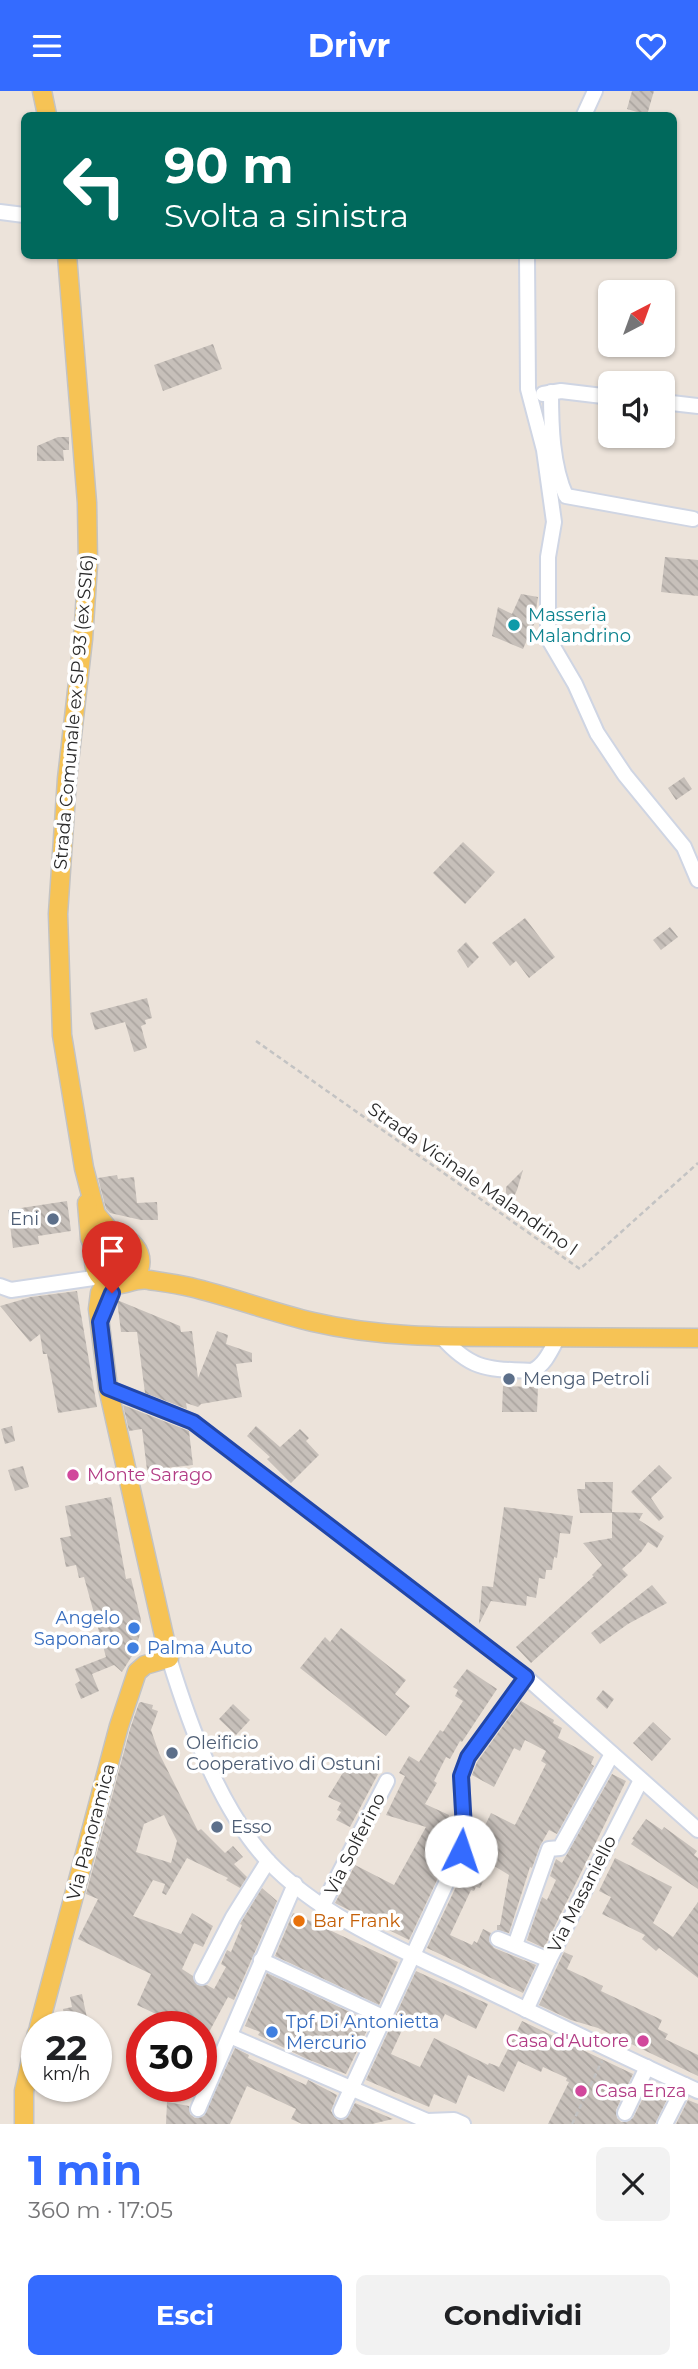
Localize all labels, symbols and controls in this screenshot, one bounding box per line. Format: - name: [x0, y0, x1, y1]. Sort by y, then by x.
- text: Drivr: [308, 26, 390, 65]
- icon: menu: [28, 27, 66, 65]
- icon: heart: [632, 27, 670, 65]
- text: 90 m: [164, 136, 294, 195]
- icon: left: [49, 140, 140, 231]
- text: Svolta a sinistra: [164, 196, 409, 235]
- north arrow: [598, 280, 676, 357]
- map controls: [598, 280, 675, 448]
- button: sound: [598, 371, 675, 448]
- street label: Strada Comunale ex SP 93 (ex SS16): [49, 553, 99, 871]
- place label: Masseria Malandrino: [528, 604, 631, 647]
- marker: Masseria Malandrino: [506, 617, 522, 633]
- street label: Strada Vicinale Malandrino I: [364, 1098, 582, 1260]
- place label: Eni: [10, 1208, 39, 1230]
- marker: Eni: [45, 1211, 61, 1227]
- pin: [82, 1221, 142, 1293]
- icon: arrive: [93, 1232, 131, 1270]
- place label: Menga Petroli: [523, 1368, 650, 1390]
- marker: Menga Petroli: [501, 1371, 517, 1387]
- place label: Monte Sarago: [87, 1464, 213, 1486]
- marker: Monte Sarago: [65, 1467, 81, 1483]
- place label: Angelo Saponaro: [34, 1607, 120, 1650]
- marker: Angelo Saponaro: [126, 1620, 142, 1636]
- place label: Palma Auto: [147, 1637, 253, 1659]
- marker: Palma Auto: [125, 1640, 141, 1656]
- place label: Oleificio Cooperativo di Ostuni: [186, 1732, 381, 1775]
- marker: Oleificio Cooperativo di Ostuni: [164, 1745, 180, 1761]
- street label: Via Panoramica: [62, 1761, 120, 1903]
- street label: Via Solferino: [320, 1789, 390, 1899]
- position arrow: [424, 1814, 498, 1888]
- place label: Esso: [231, 1816, 272, 1838]
- marker: Esso: [209, 1819, 225, 1835]
- street label: Via Masaniello: [543, 1832, 621, 1956]
- place label: Bar Frank: [313, 1910, 401, 1932]
- marker: Bar Frank: [291, 1913, 307, 1929]
- speed limit sign: 30: [126, 2011, 217, 2102]
- place label: Tpf Di Antonietta Mercurio: [286, 2011, 439, 2054]
- marker: Tpf Di Antonietta Mercurio: [264, 2024, 280, 2040]
- text: 22: [46, 2026, 87, 2069]
- place label: Casa d'Autore: [506, 2030, 629, 2052]
- marker: Casa d'Autore: [635, 2033, 651, 2049]
- text: km/h: [42, 2063, 91, 2085]
- place label: Casa Enza: [595, 2080, 686, 2102]
- marker: Casa Enza: [573, 2083, 589, 2099]
- text: 1 min: [28, 2144, 142, 2196]
- button: close: [596, 2147, 670, 2221]
- text: 360 m · 17:05: [28, 2196, 173, 2224]
- button: Esci: [28, 2275, 342, 2355]
- button: Condividi: [356, 2275, 670, 2355]

